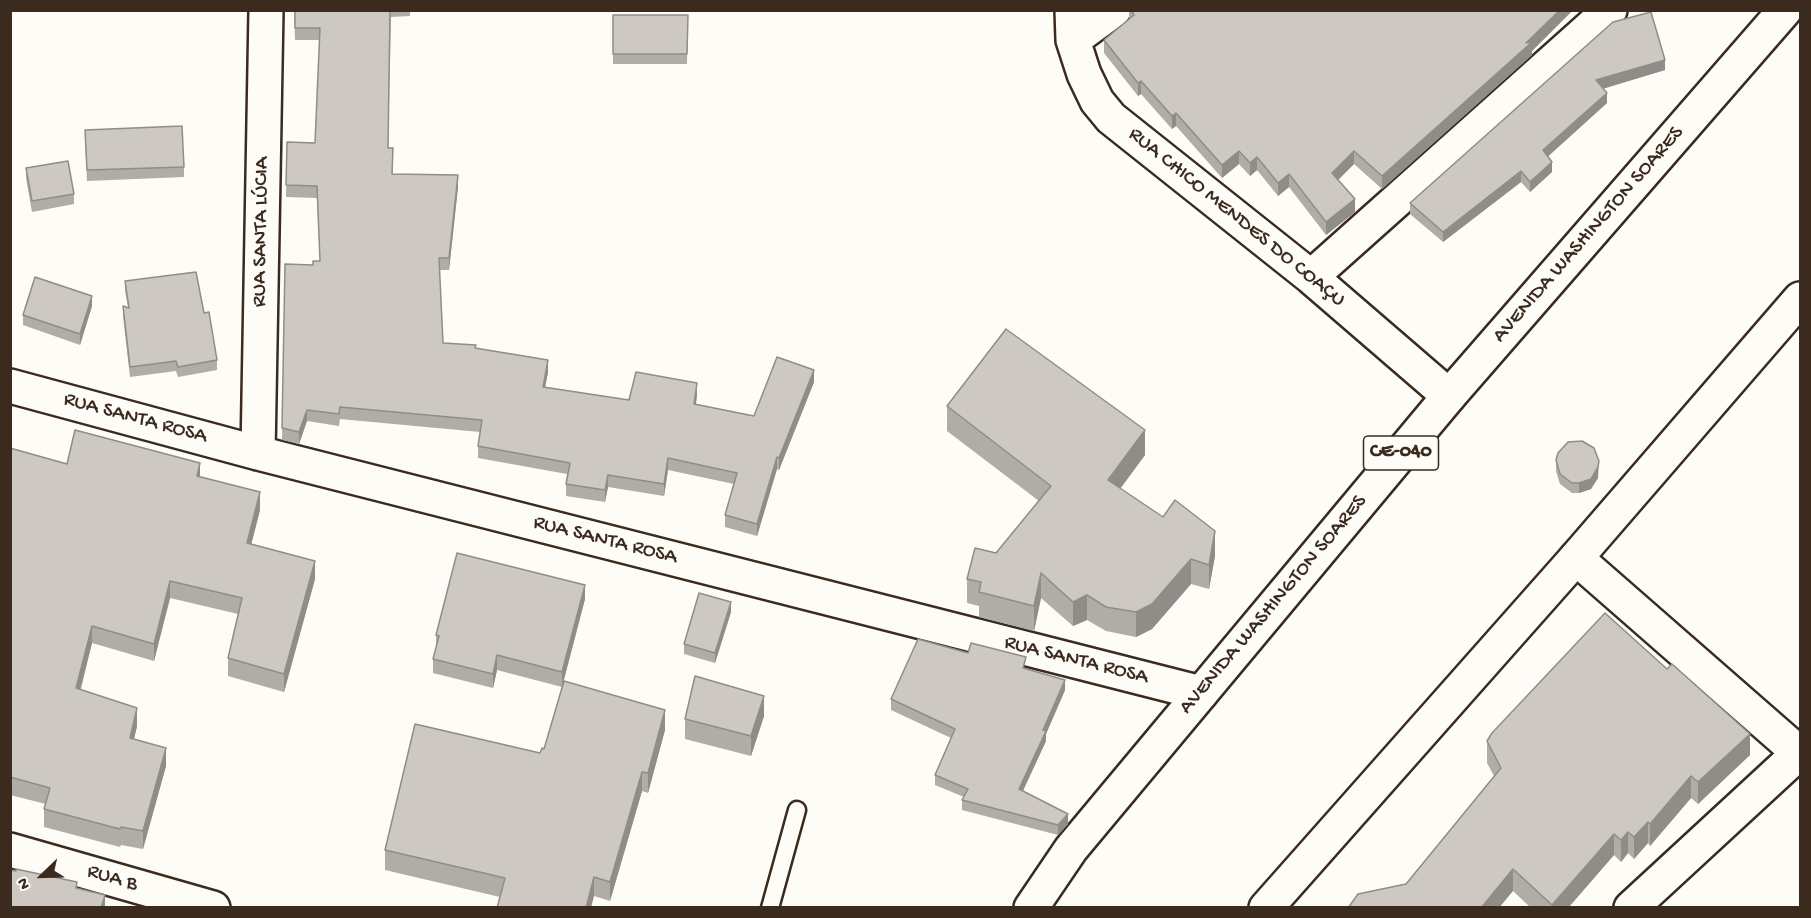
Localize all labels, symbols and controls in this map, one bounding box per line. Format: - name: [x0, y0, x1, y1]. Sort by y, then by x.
- street label: AVENIDA WASHINGTON SOARES: [1488, 121, 1690, 349]
- street label: RUA CHICO MENDES DO COAÇU: [1122, 123, 1350, 313]
- street label: RUA SANTA LÚCIA: [248, 157, 276, 307]
- street label: RUA SANTA ROSA: [60, 388, 210, 450]
- road number: CE-040: [1364, 436, 1438, 470]
- street label: AVENIDA WASHINGTON SOARES: [1175, 490, 1373, 720]
- street label: RUA SANTA ROSA: [530, 511, 680, 571]
- street label: RUA SANTA ROSA: [1001, 631, 1151, 691]
- north arrow: [12, 846, 72, 906]
- street label: RUA B: [84, 860, 140, 898]
- text: N: [14, 875, 36, 892]

